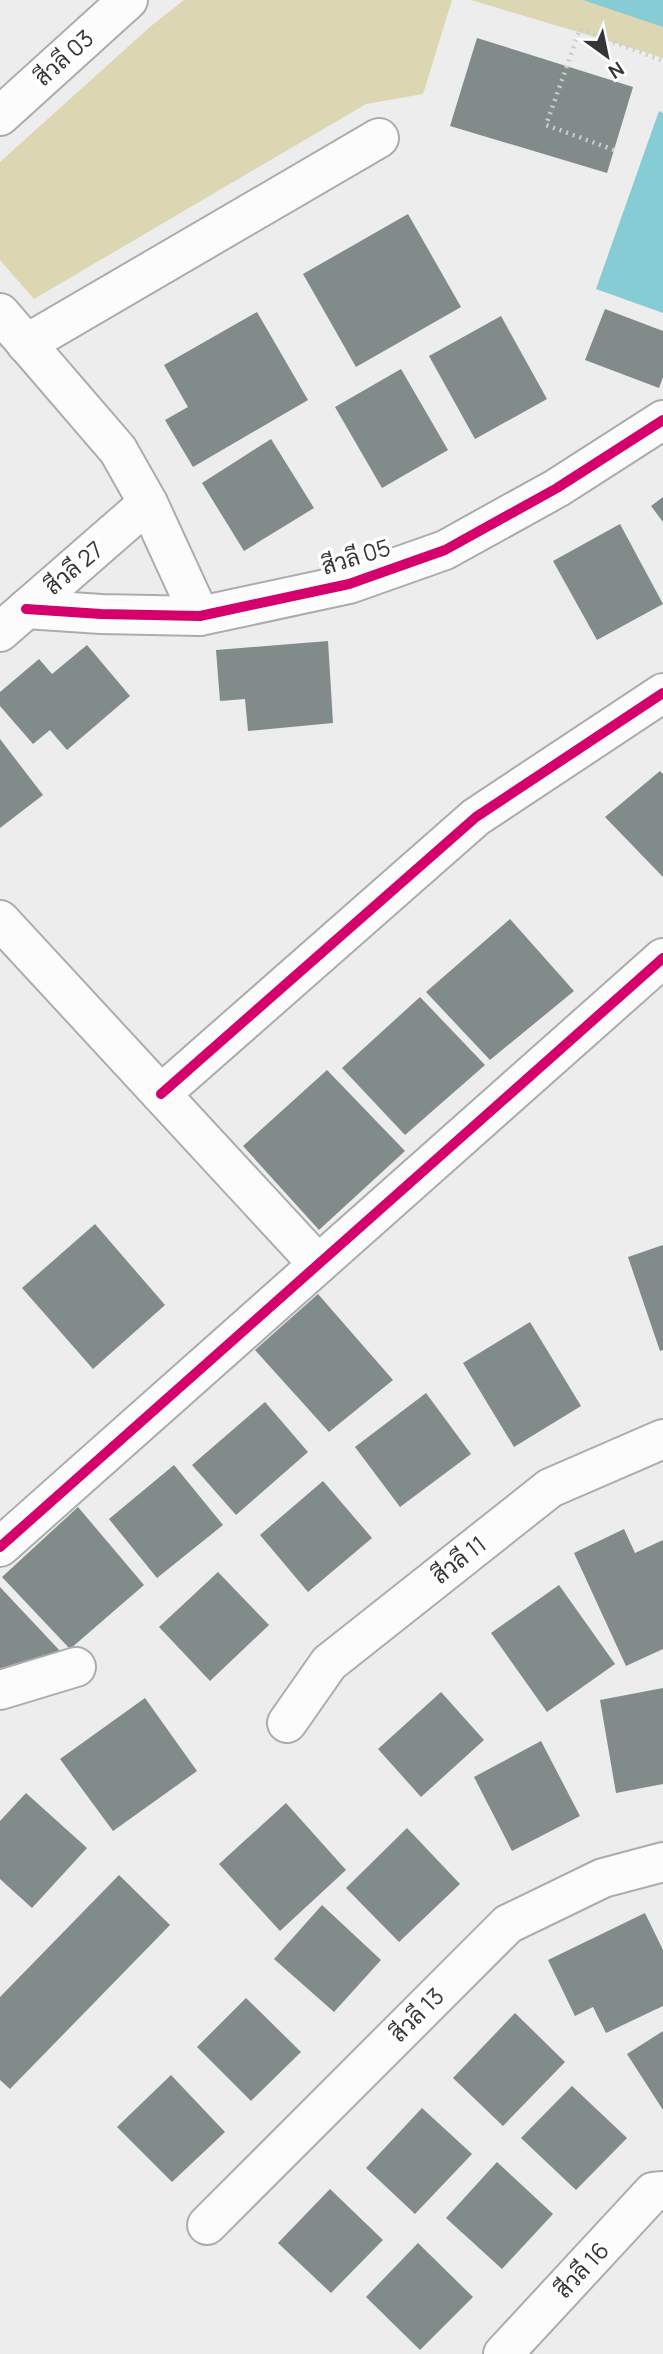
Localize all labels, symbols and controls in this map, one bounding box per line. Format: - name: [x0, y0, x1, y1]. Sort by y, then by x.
- north arrow: [572, 21, 642, 91]
- street label: สีวลี 03: [27, 22, 100, 93]
- text: N: [603, 56, 629, 85]
- street label: สีวลี 05: [317, 530, 394, 582]
- street label: สีวลี 27: [37, 533, 110, 601]
- street label: สีวลี 11: [424, 1528, 492, 1591]
- street label: สีวลี 13: [382, 1980, 450, 2048]
- street label: สีวลี 16: [547, 2234, 616, 2304]

